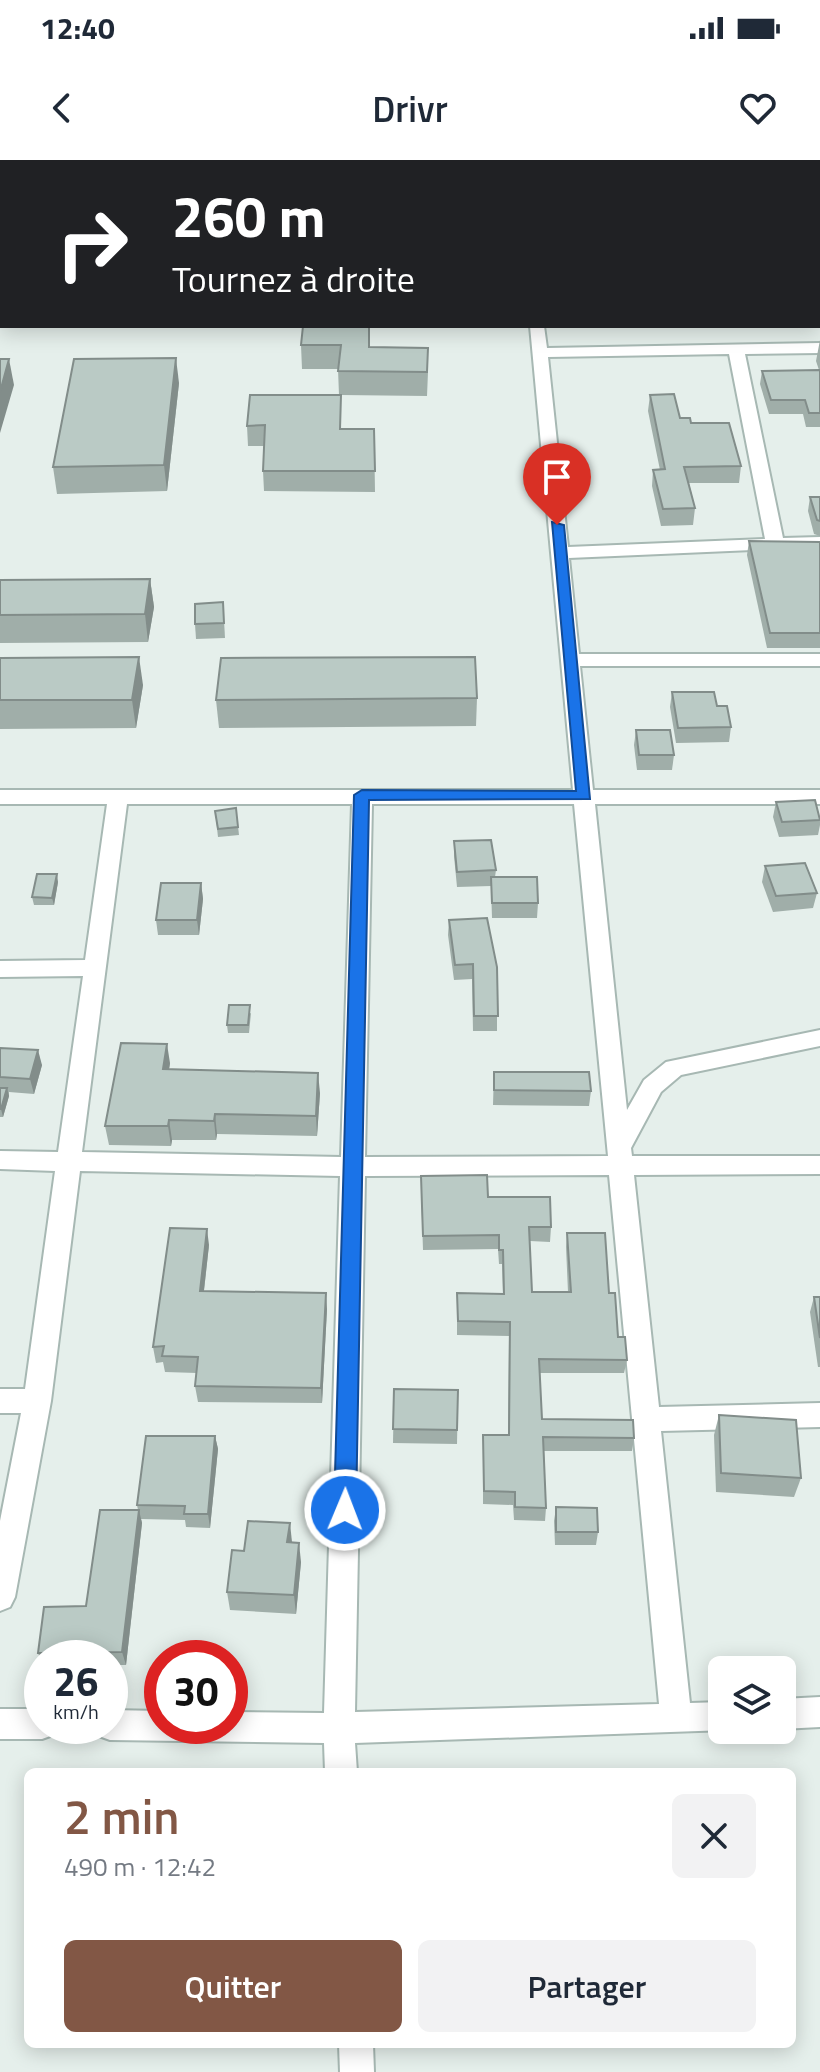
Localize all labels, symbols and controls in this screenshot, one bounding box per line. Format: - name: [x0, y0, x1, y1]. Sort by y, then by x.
- text: 12:40: [40, 5, 115, 51]
- text: Drivr: [372, 81, 448, 136]
- icon: back: [40, 86, 84, 130]
- icon: heart: [736, 86, 780, 130]
- text: 260 m: [172, 174, 325, 259]
- icon: right: [40, 192, 144, 296]
- text: Tournez à droite: [172, 251, 415, 306]
- pin: [523, 443, 591, 525]
- icon: arrive: [535, 455, 579, 499]
- position arrow: [303, 1468, 387, 1552]
- speed limit sign: 30: [144, 1640, 248, 1744]
- text: 26: [54, 1651, 98, 1712]
- map controls: [708, 1656, 796, 1744]
- button: layers: [708, 1656, 796, 1744]
- text: km/h: [53, 1696, 99, 1727]
- text: 2 min: [64, 1780, 179, 1853]
- button: close: [672, 1794, 756, 1878]
- text: 490 m · 12:42: [64, 1847, 216, 1886]
- button: Quitter: [64, 1940, 402, 2032]
- button: Partager: [418, 1940, 756, 2032]

